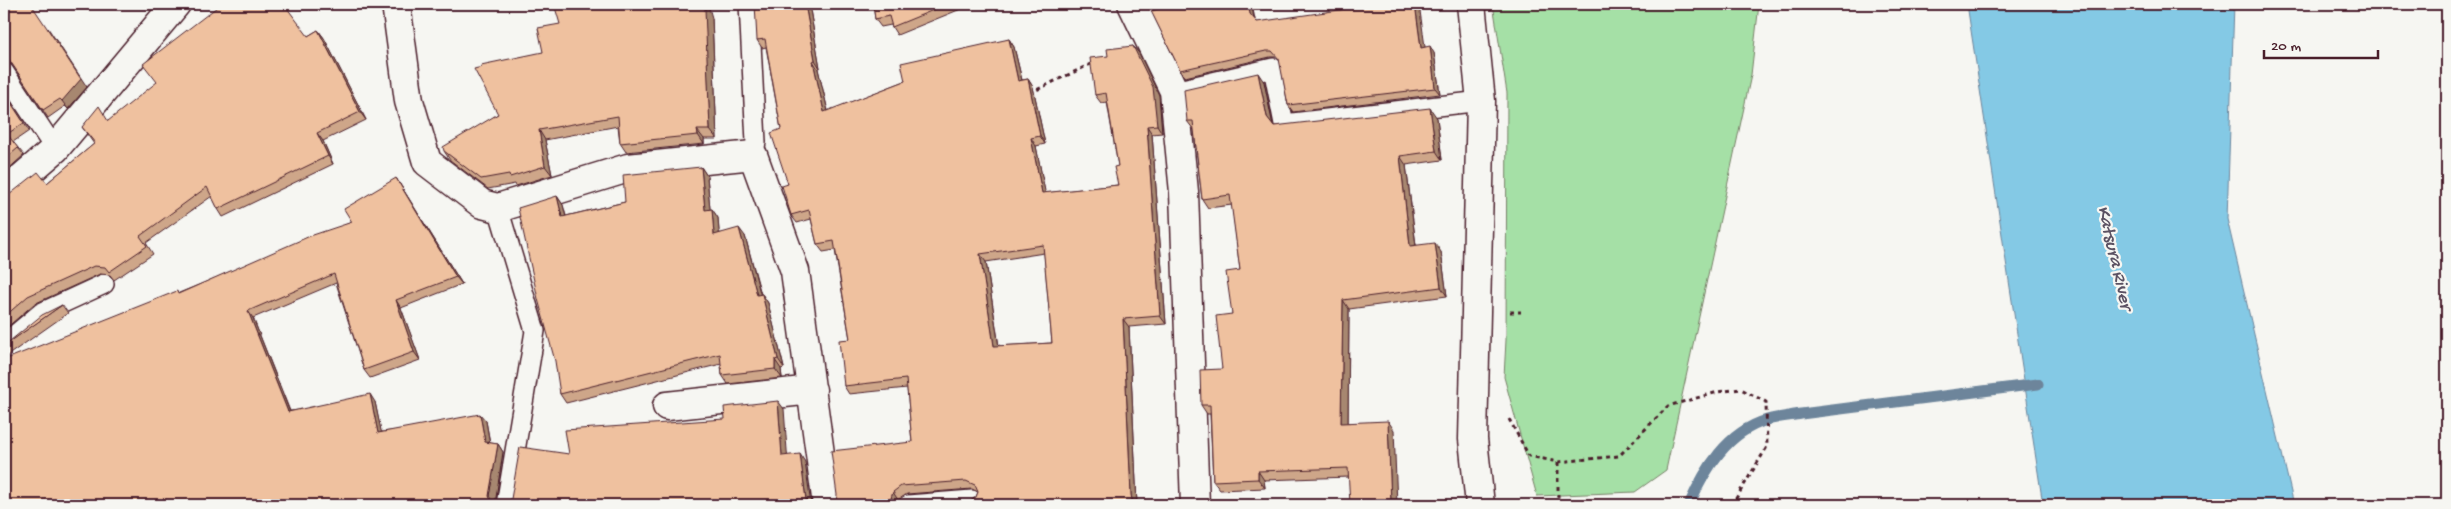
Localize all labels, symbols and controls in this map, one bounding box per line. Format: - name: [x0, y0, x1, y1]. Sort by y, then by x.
- scale bar: [2264, 28, 2377, 60]
- text: 20 m: [2271, 38, 2301, 56]
- water label: Katsura River: [2091, 204, 2138, 316]

